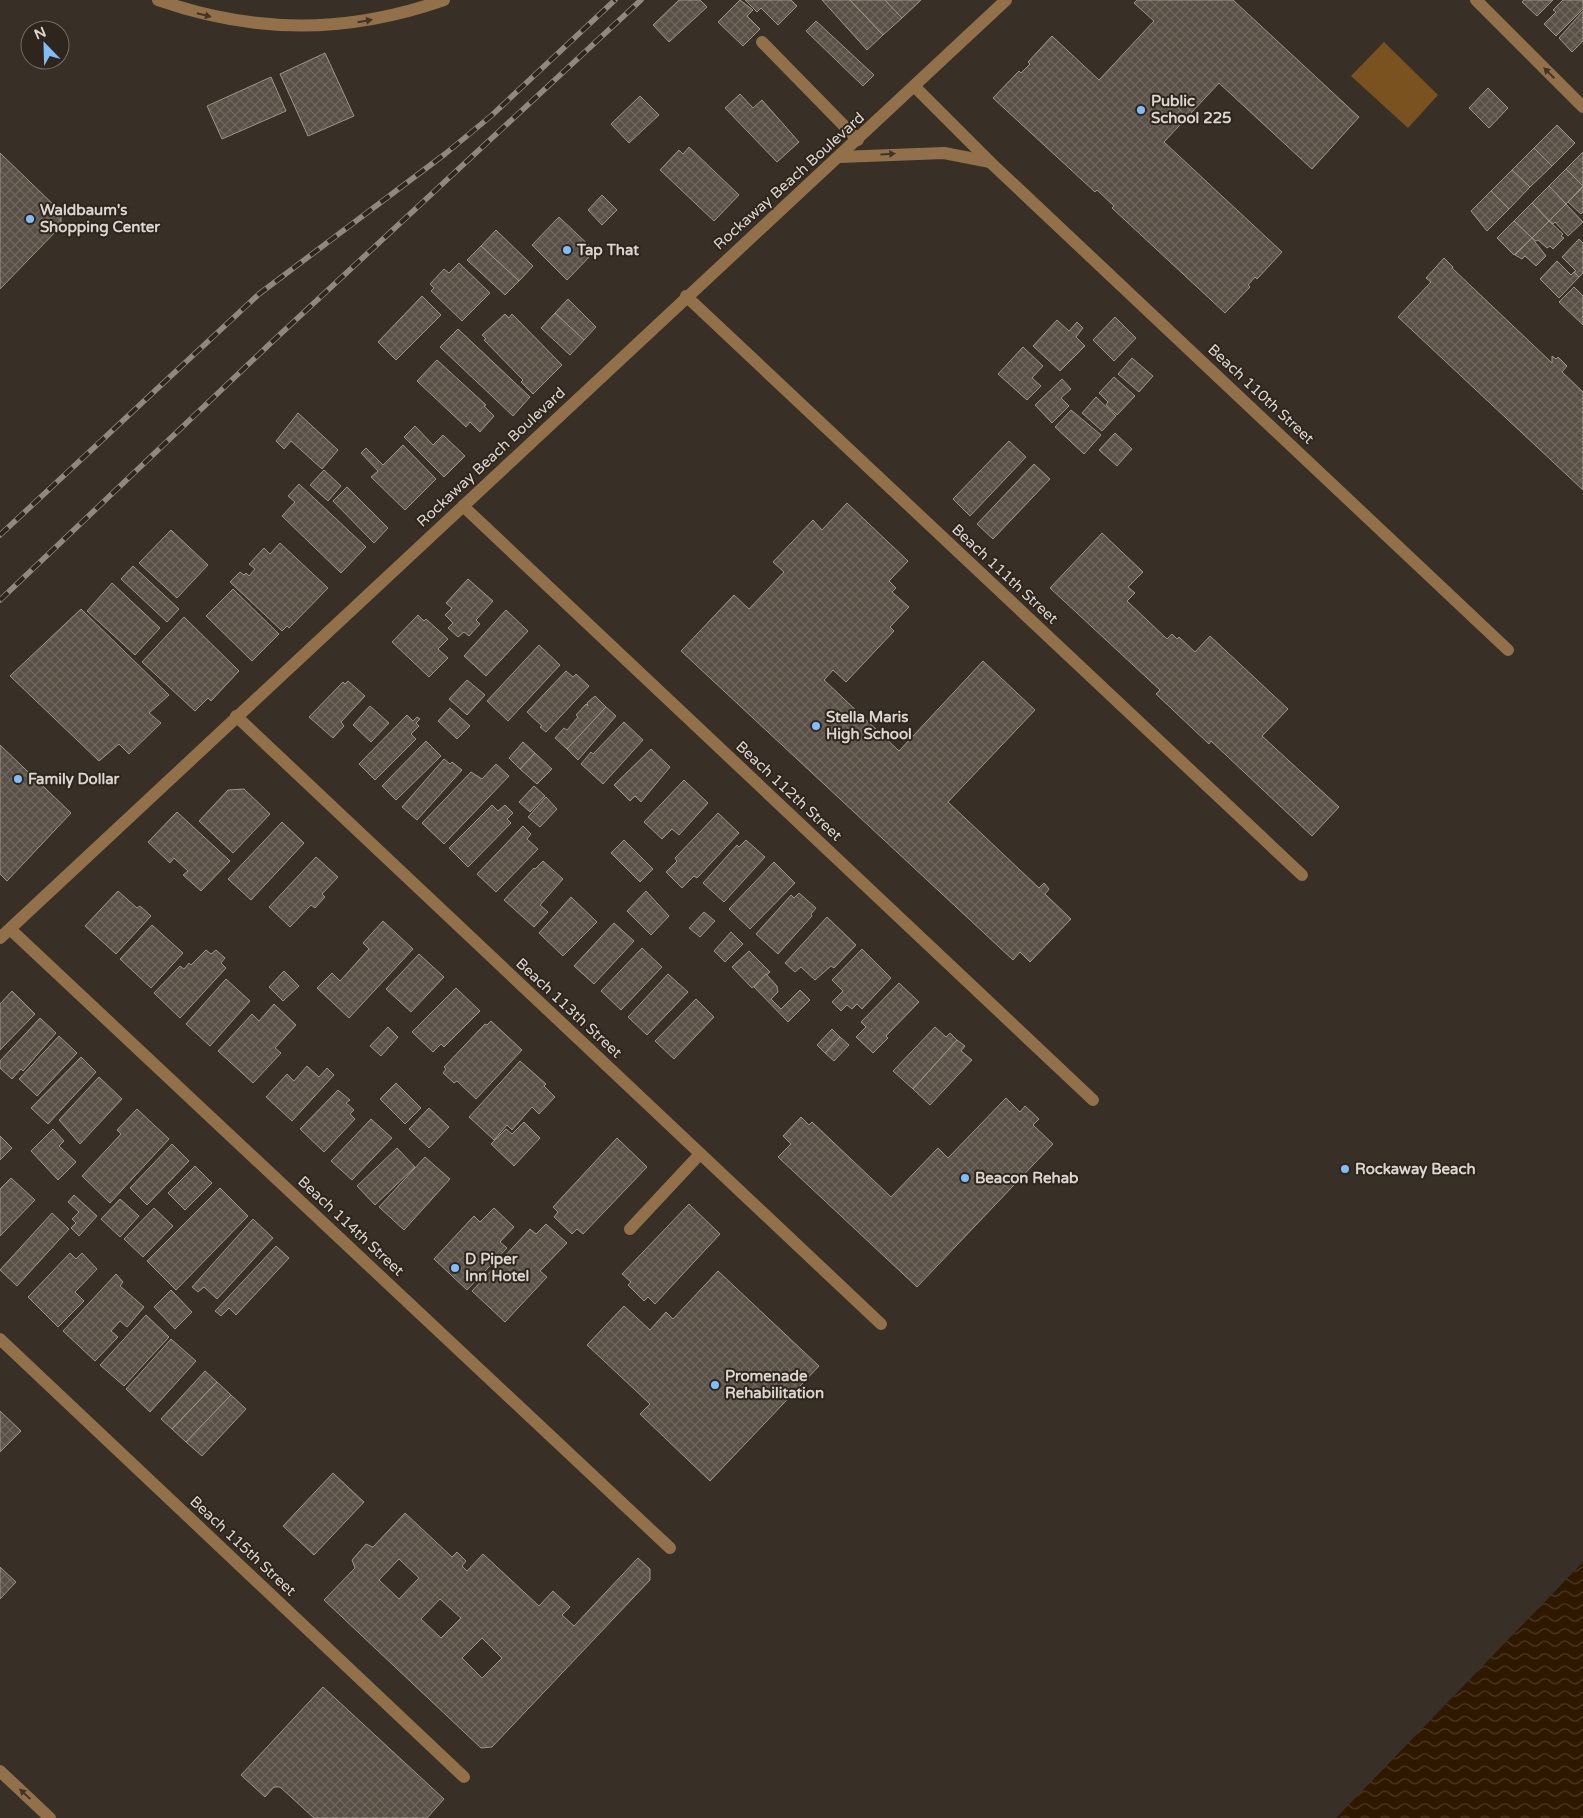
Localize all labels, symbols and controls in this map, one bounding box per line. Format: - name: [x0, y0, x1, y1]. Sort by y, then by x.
- one-way arrow: [197, 11, 212, 19]
- one-way arrow: [358, 17, 374, 25]
- north arrow: [20, 20, 70, 70]
- text: N: [32, 23, 49, 44]
- one-way arrow: [1543, 67, 1555, 79]
- place label: Public School 225: [1151, 92, 1232, 127]
- marker: Public School 225: [1135, 104, 1147, 116]
- street label: Rockaway Beach Boulevard: [710, 109, 868, 253]
- one-way arrow: [881, 149, 897, 157]
- place label: Waldbaum's Shopping Center: [40, 201, 160, 237]
- marker: Waldbaum's Shopping Center: [24, 213, 36, 225]
- place label: Tap That: [576, 241, 639, 260]
- marker: Tap That: [561, 244, 573, 256]
- street label: Beach 110th Street: [1204, 340, 1318, 448]
- street label: Rockaway Beach Boulevard: [413, 383, 569, 531]
- street label: Beach 111th Street: [948, 520, 1062, 628]
- place label: Stella Maris High School: [826, 708, 912, 744]
- marker: Stella Maris High School: [810, 720, 822, 732]
- street label: Beach 112th Street: [732, 737, 846, 845]
- place label: Family Dollar: [28, 770, 120, 789]
- marker: Family Dollar: [12, 773, 24, 785]
- street label: Beach 113th Street: [512, 954, 626, 1062]
- place label: Rockaway Beach: [1355, 1160, 1476, 1179]
- marker: Rockaway Beach: [1339, 1163, 1351, 1175]
- place label: Beacon Rehab: [975, 1169, 1079, 1187]
- street label: Beach 114th Street: [294, 1172, 408, 1280]
- marker: Beacon Rehab: [959, 1172, 971, 1184]
- place label: D Piper Inn Hotel: [465, 1250, 529, 1285]
- marker: D Piper Inn Hotel: [449, 1262, 461, 1274]
- place label: Promenade Rehabilitation: [725, 1367, 824, 1402]
- marker: Promenade Rehabilitation: [709, 1379, 721, 1391]
- street label: Beach 115th Street: [186, 1492, 300, 1600]
- one-way arrow: [19, 1788, 31, 1800]

